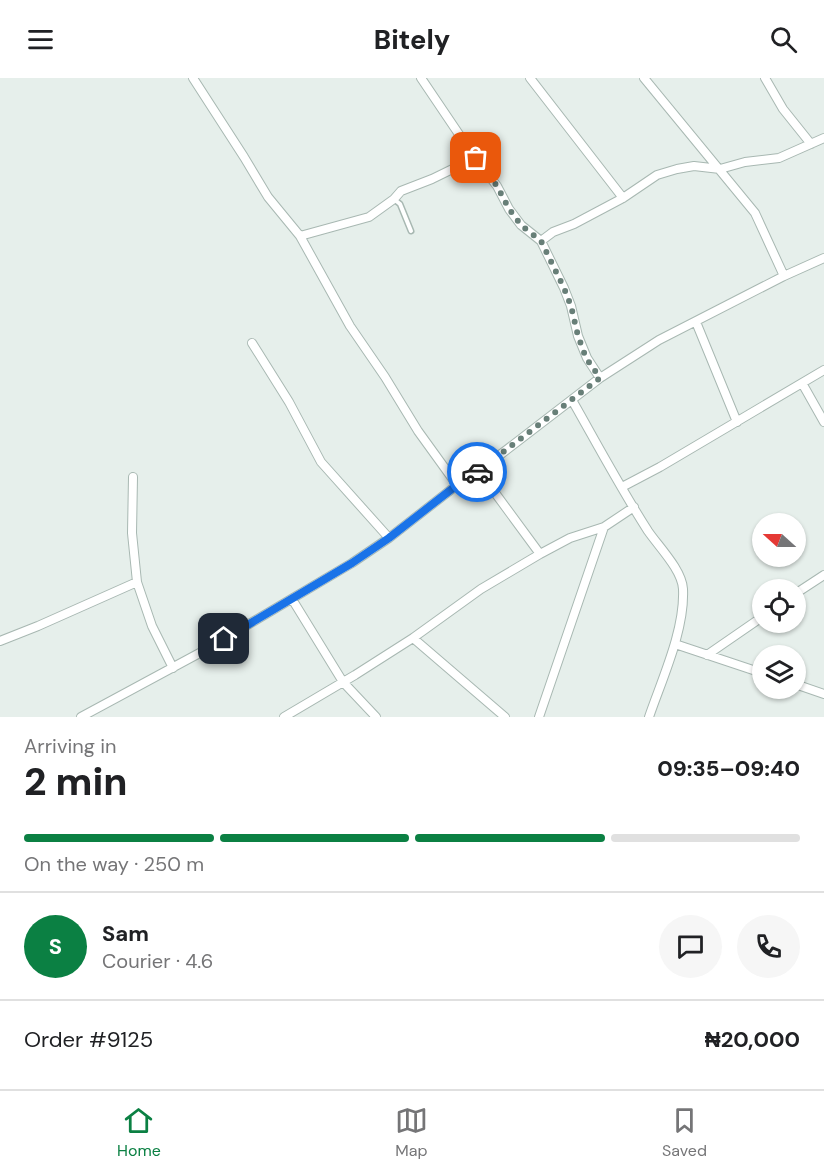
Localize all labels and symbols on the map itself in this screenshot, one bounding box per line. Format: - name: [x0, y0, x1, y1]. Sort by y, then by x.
- pin: [450, 132, 501, 183]
- courier: [447, 442, 507, 502]
- north arrow: [752, 513, 806, 567]
- pin: [198, 613, 249, 664]

